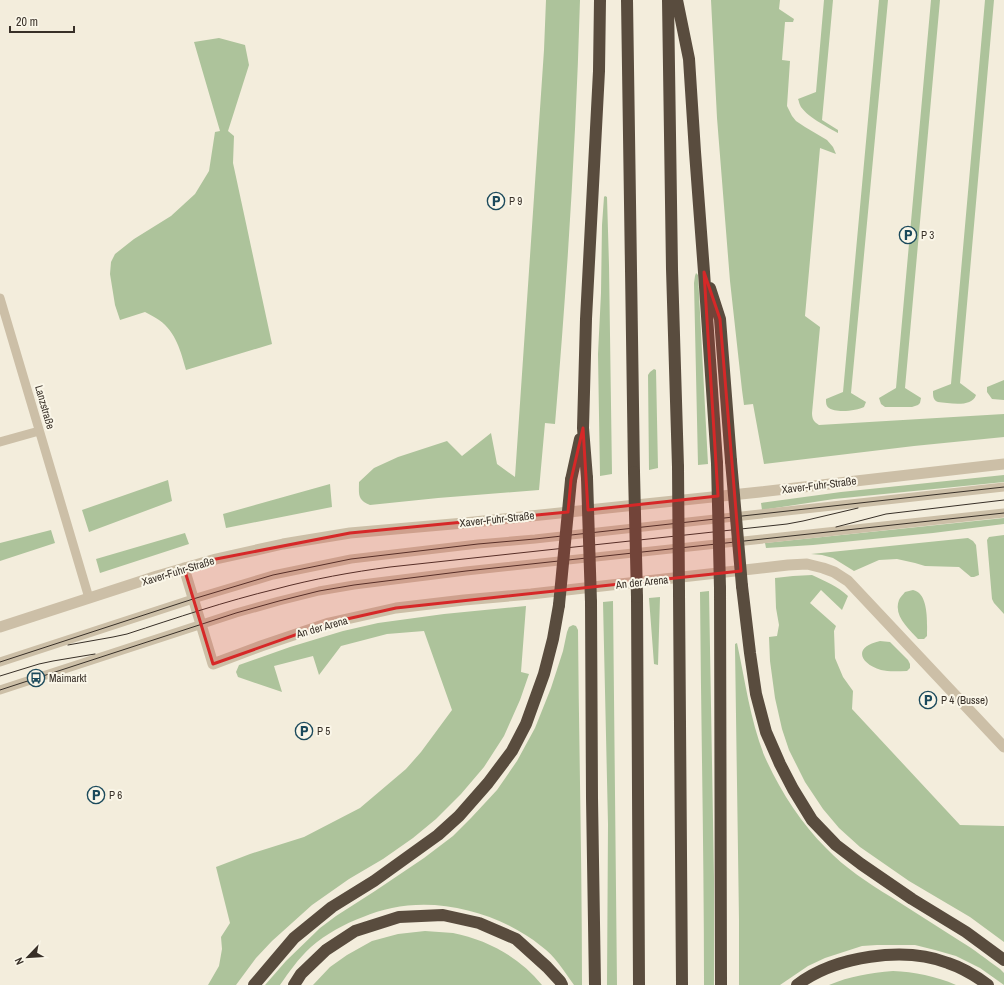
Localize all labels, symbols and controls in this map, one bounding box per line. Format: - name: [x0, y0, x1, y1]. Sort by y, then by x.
- scale bar: [10, 8, 74, 34]
- text: 20 m: [16, 14, 38, 30]
- parking icon: P 9: [486, 191, 506, 211]
- place label: P 9: [509, 194, 522, 208]
- parking icon: P 3: [898, 225, 918, 245]
- place label: P 3: [921, 228, 934, 242]
- street label: Lanzstraße: [32, 383, 58, 431]
- street label: Xaver-Fuhr-Straße: [781, 473, 857, 497]
- street label: Xaver-Fuhr-Straße: [459, 508, 535, 530]
- street label: Xaver-Fuhr-Straße: [140, 553, 216, 589]
- street label: An der Arena: [614, 572, 669, 592]
- street label: An der Arena: [294, 613, 349, 641]
- bus stop icon: Maimarkt: [26, 668, 46, 688]
- place label: Maimarkt: [49, 671, 87, 685]
- parking icon: P 4 (Busse): [918, 690, 938, 710]
- place label: P 4 (Busse): [941, 693, 988, 707]
- parking icon: P 5: [294, 721, 314, 741]
- place label: P 5: [317, 724, 330, 738]
- parking icon: P 6: [86, 785, 106, 805]
- place label: P 6: [109, 788, 122, 802]
- north arrow: [8, 937, 48, 977]
- text: N: [11, 955, 27, 967]

